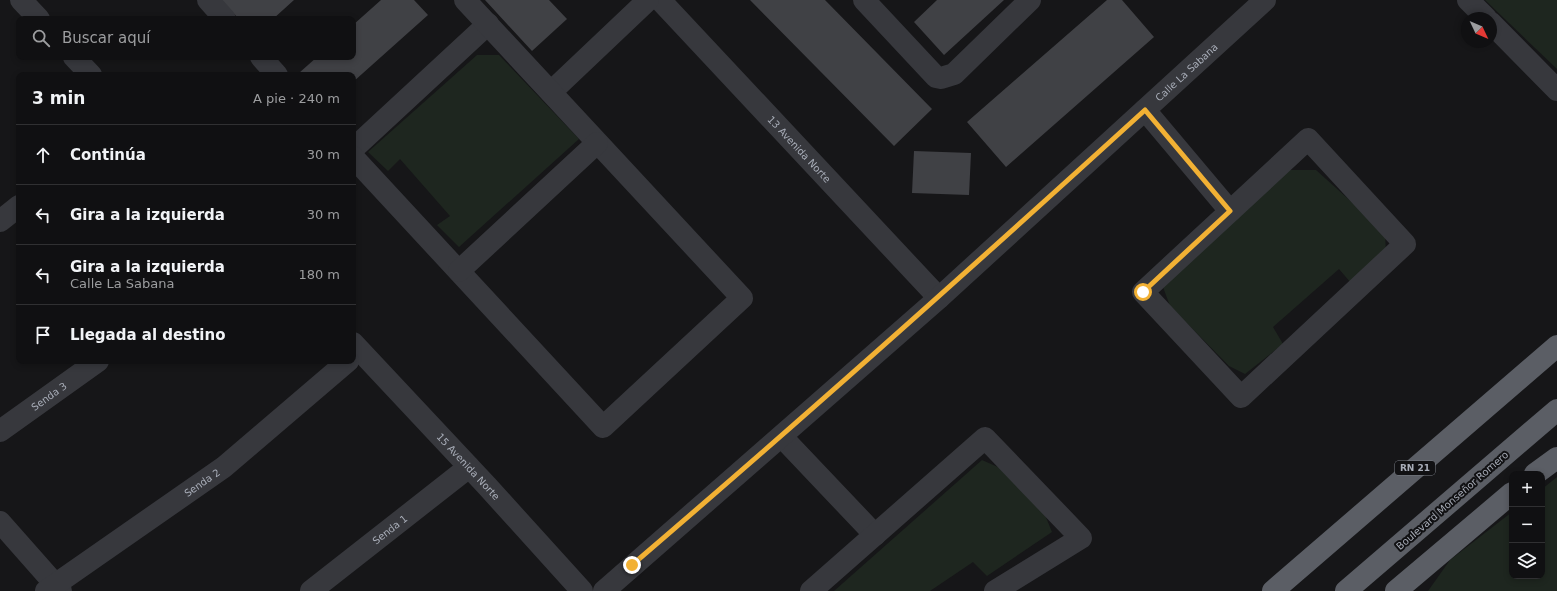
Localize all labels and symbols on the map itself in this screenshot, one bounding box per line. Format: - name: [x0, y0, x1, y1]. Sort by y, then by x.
- north arrow: [1461, 12, 1497, 48]
- street label: Calle La Sabana: [1153, 41, 1220, 104]
- street label: 13 Avenida Norte: [765, 114, 833, 185]
- route start: [1134, 283, 1152, 301]
- street label: Senda 3: [29, 380, 69, 413]
- street label: 15 Avenida Norte: [434, 431, 502, 502]
- street label: Boulevard Monseñor Romero: [1394, 449, 1510, 552]
- road number: RN 21: [1395, 461, 1435, 475]
- street label: Senda 2: [182, 467, 222, 499]
- street label: Senda 1: [370, 513, 409, 547]
- route end: [623, 556, 641, 574]

